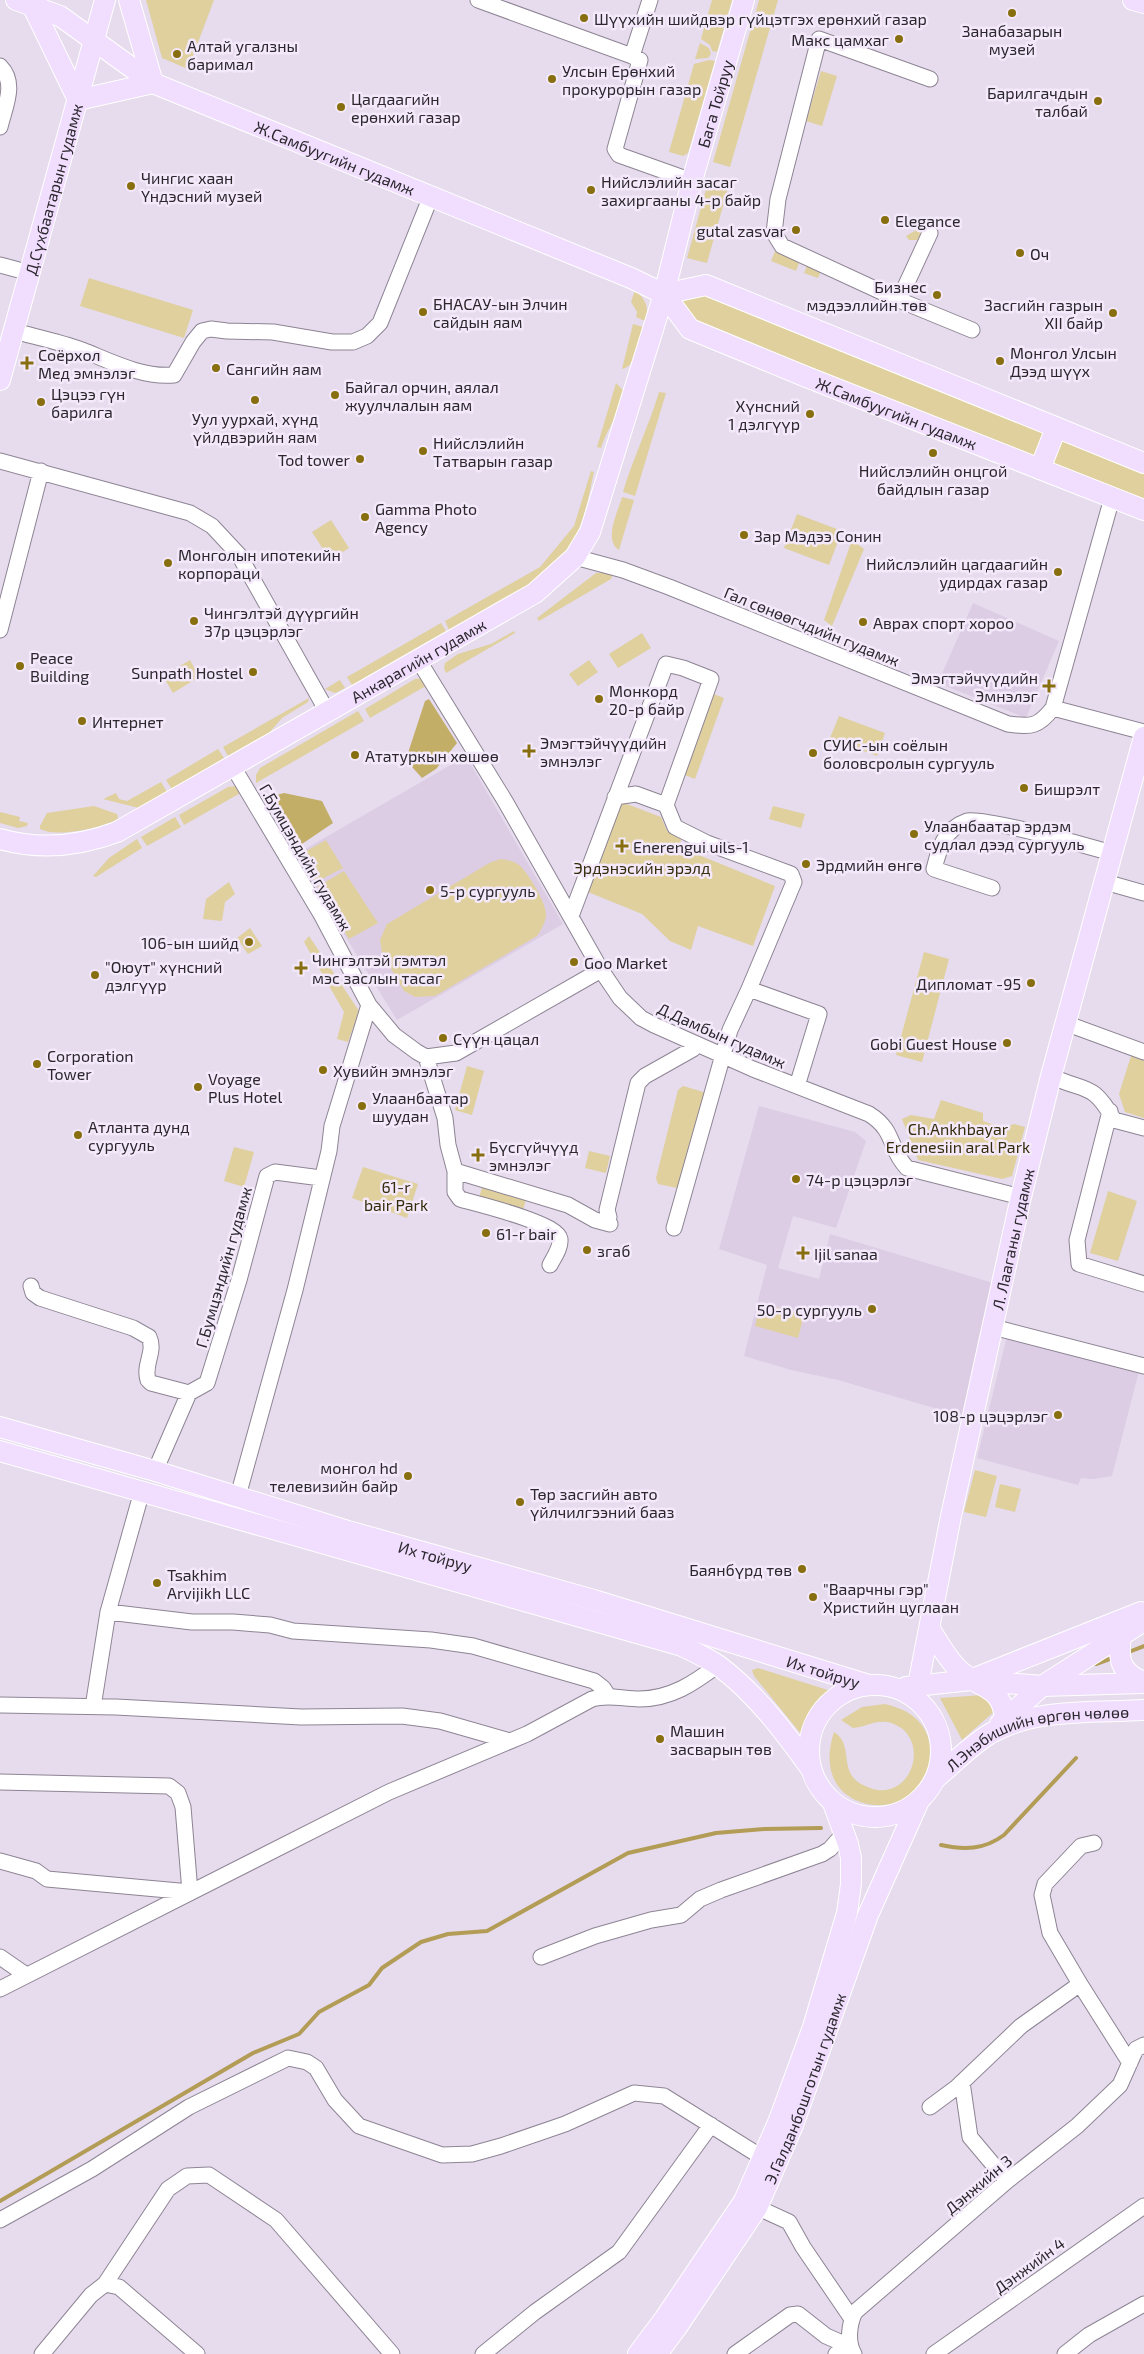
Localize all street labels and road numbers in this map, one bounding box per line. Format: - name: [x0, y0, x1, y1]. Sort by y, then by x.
- street label: Бага Тойруу: [693, 57, 737, 150]
- street label: Д.Сүхбаатарын гудамж: [20, 101, 86, 277]
- street label: Ж.Самбуугийн гудамж: [252, 116, 418, 199]
- street label: Ж.Самбуугийн гудамж: [814, 372, 980, 453]
- street label: Гал сөнөөгчдийн гудамж: [721, 582, 903, 671]
- street label: Анкарагийн гудамж: [347, 614, 489, 706]
- street label: Г.Бумцэндийн гудамж: [255, 780, 356, 935]
- street label: Д.Дамбын гудамж: [655, 998, 789, 1073]
- street label: Л. Лааганы гудамж: [987, 1166, 1037, 1311]
- street label: Г.Бумцэндийн гудамж: [191, 1184, 256, 1350]
- street label: Их тойруу: [396, 1536, 475, 1576]
- street label: Их тойруу: [785, 1651, 863, 1692]
- street label: Л.Энэбишийн өргөн чөлөө: [942, 1701, 1129, 1775]
- street label: Э.Галданбошготын гудамж: [759, 1990, 849, 2186]
- street label: Дэнжийн 3: [941, 2150, 1015, 2218]
- street label: Дэнжийн 4: [990, 2233, 1068, 2297]

